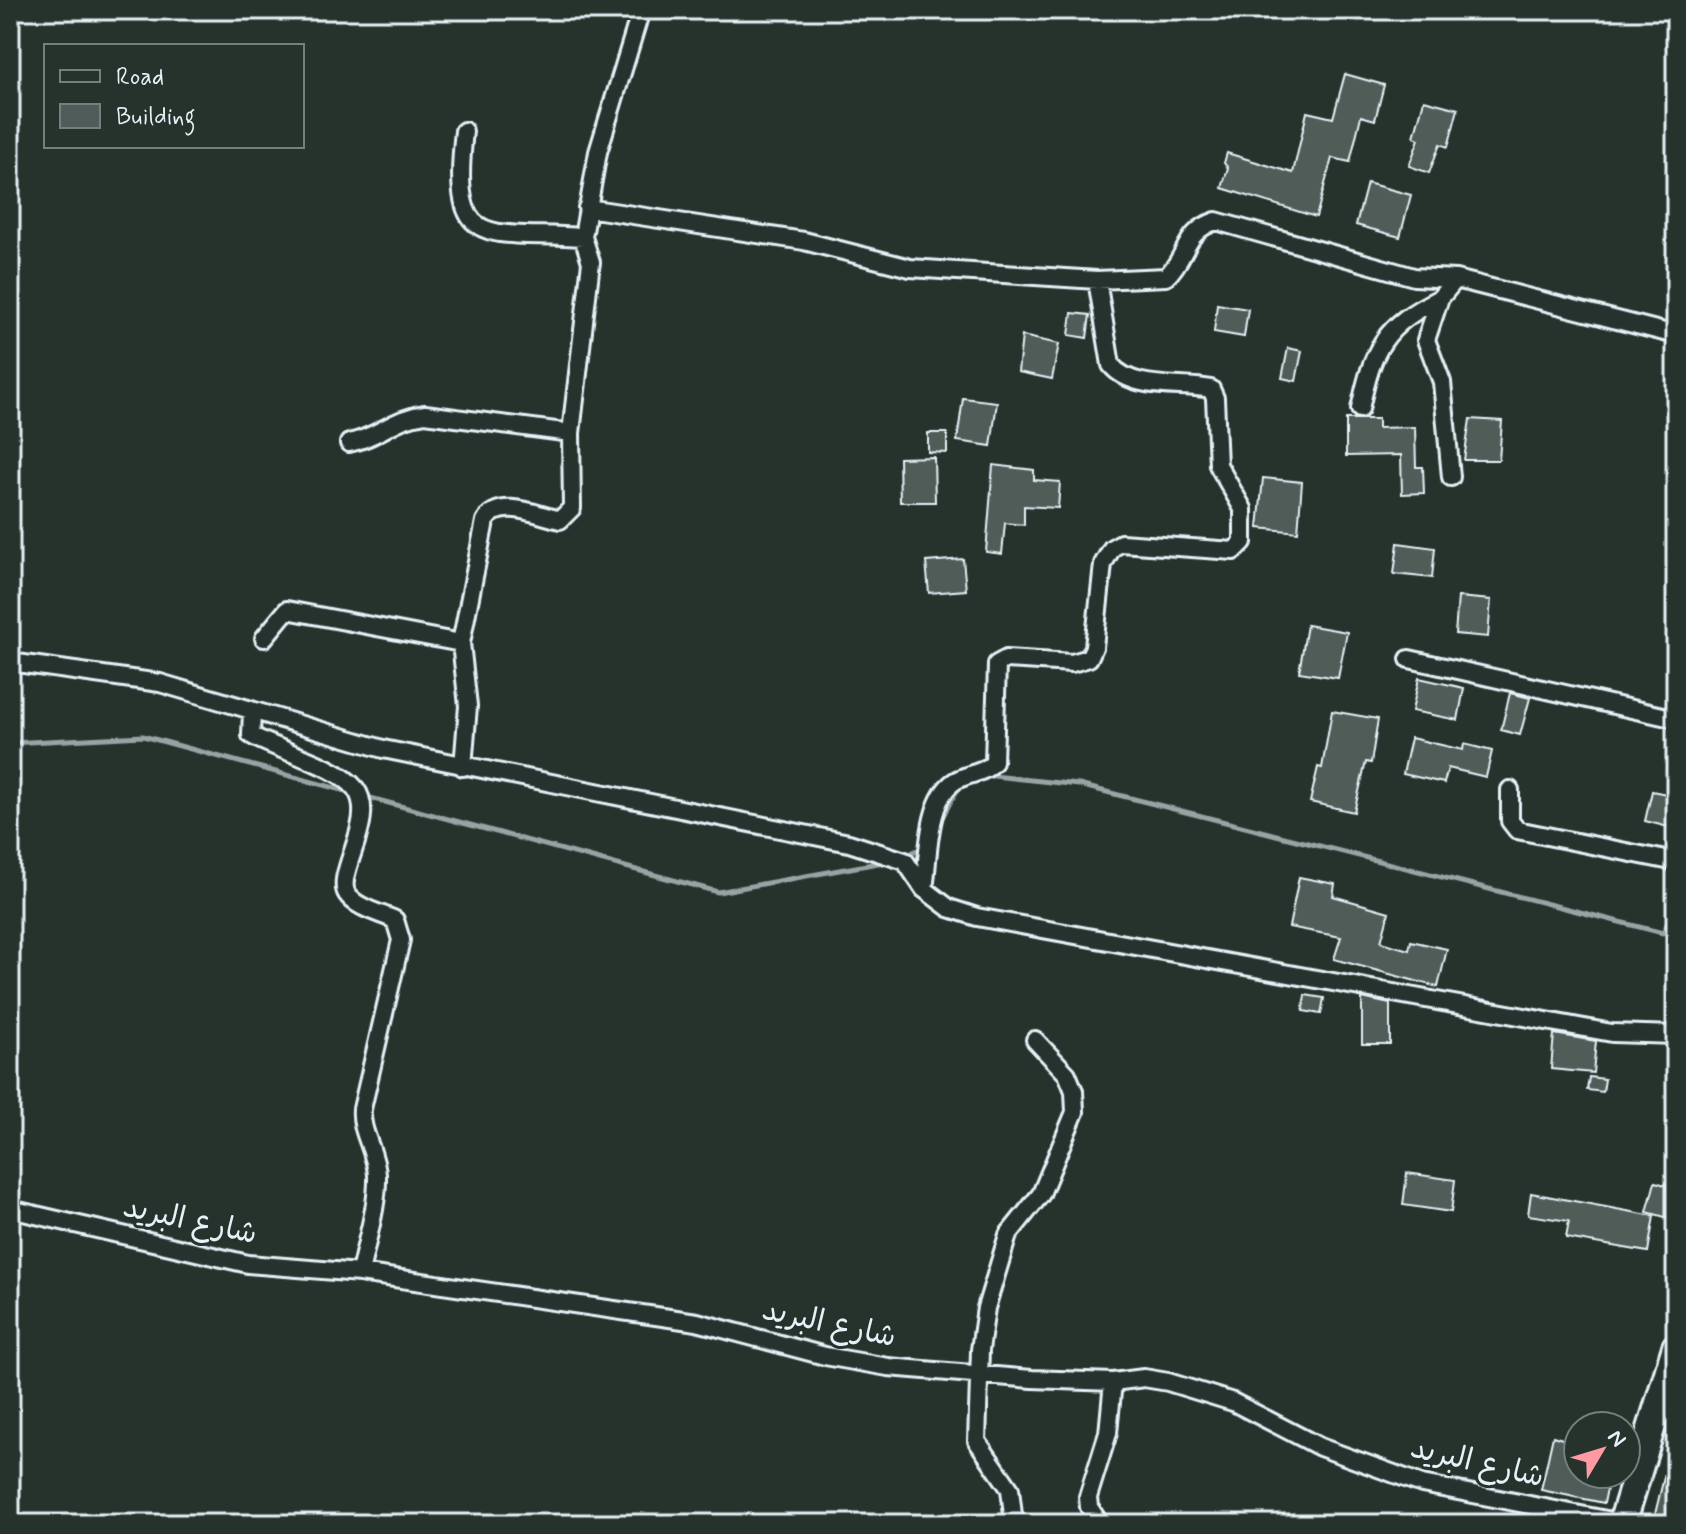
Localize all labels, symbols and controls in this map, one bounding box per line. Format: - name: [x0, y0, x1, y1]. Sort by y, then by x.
- legend: [44, 44, 304, 148]
- text: Road: [116, 62, 164, 93]
- text: Building: [116, 102, 196, 136]
- street label: شارع البريد: [120, 1188, 260, 1254]
- street label: شارع البريد: [759, 1291, 899, 1357]
- north arrow: [1562, 1410, 1642, 1490]
- text: N: [1601, 1425, 1632, 1453]
- street label: شارع البريد: [1406, 1429, 1548, 1497]

